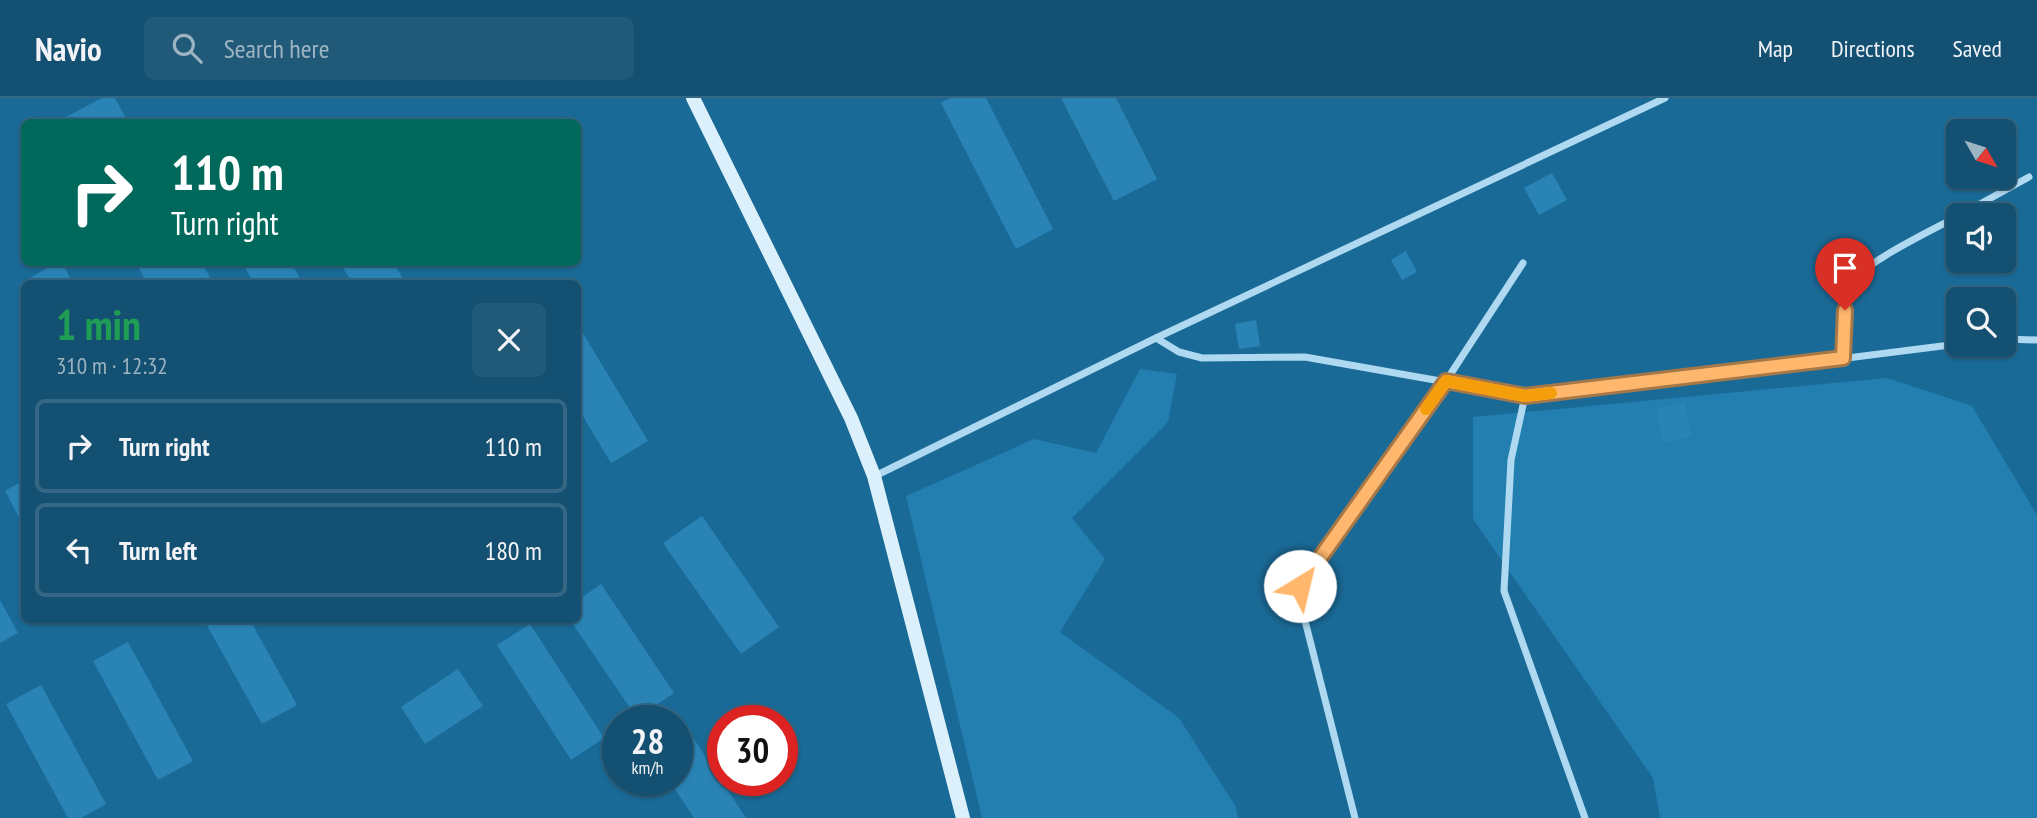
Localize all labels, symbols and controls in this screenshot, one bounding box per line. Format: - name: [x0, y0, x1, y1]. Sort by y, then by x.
- search box: [144, 17, 634, 80]
- text: Navio: [35, 27, 102, 70]
- icon: search: [168, 29, 206, 67]
- text: Search here: [224, 32, 329, 65]
- text: Map: [1758, 33, 1793, 64]
- text: Directions: [1831, 33, 1915, 64]
- text: Saved: [1953, 33, 2002, 64]
- north arrow: [1946, 119, 2016, 189]
- map controls: [1946, 119, 2016, 357]
- text: 110 m: [171, 140, 284, 204]
- icon: right: [56, 147, 147, 238]
- text: Turn right: [171, 202, 279, 244]
- button: sound: [1946, 203, 2016, 273]
- pin: [1815, 238, 1875, 310]
- icon: arrive: [1826, 249, 1864, 287]
- button: search: [1946, 287, 2016, 357]
- text: 1 min: [56, 297, 141, 352]
- button: close: [472, 303, 546, 377]
- text: 310 m · 12:32: [56, 351, 168, 380]
- icon: right: [60, 427, 98, 465]
- text: Turn right: [119, 430, 210, 463]
- text: 110 m: [484, 430, 542, 463]
- icon: left: [60, 531, 98, 569]
- text: Turn left: [119, 534, 197, 567]
- text: 180 m: [484, 534, 542, 567]
- position arrow: [1263, 549, 1337, 623]
- speed limit sign: 30: [707, 705, 798, 796]
- text: 28: [631, 718, 664, 764]
- text: km/h: [632, 756, 663, 779]

